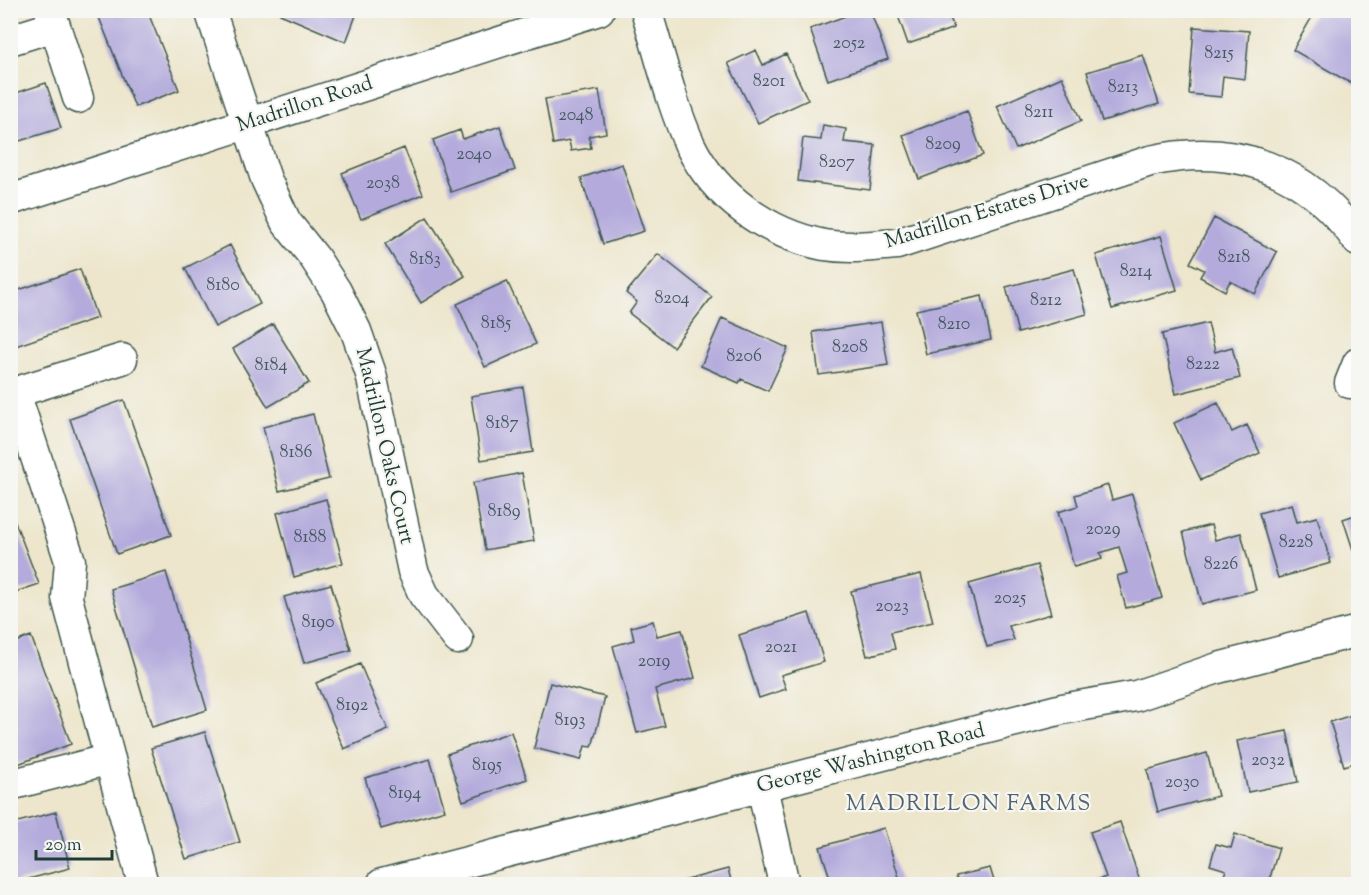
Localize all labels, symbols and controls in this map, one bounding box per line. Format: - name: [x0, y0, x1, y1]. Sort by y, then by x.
- house number: 2052: [833, 31, 866, 57]
- house number: 8215: [1204, 41, 1234, 67]
- street label: Madrillon Road: [233, 69, 377, 141]
- house number: 8201: [753, 69, 785, 95]
- house number: 8213: [1108, 75, 1138, 101]
- house number: 8211: [1024, 100, 1054, 126]
- house number: 2048: [558, 103, 594, 129]
- house number: 8209: [925, 132, 961, 158]
- house number: 2040: [456, 142, 492, 168]
- house number: 8207: [819, 150, 855, 176]
- street label: Madrillon Estates Drive: [881, 167, 1093, 257]
- house number: 2038: [366, 171, 400, 197]
- house number: 8218: [1218, 245, 1250, 271]
- house number: 8183: [409, 247, 441, 273]
- house number: 8214: [1120, 259, 1152, 285]
- house number: 8180: [206, 273, 240, 299]
- house number: 8204: [655, 286, 689, 312]
- house number: 8212: [1030, 288, 1062, 314]
- house number: 8185: [481, 311, 511, 337]
- house number: 8210: [938, 312, 970, 338]
- house number: 8208: [832, 335, 868, 361]
- house number: 8206: [726, 344, 762, 370]
- street label: Madrillon Oaks Court: [347, 345, 421, 547]
- house number: 8222: [1186, 352, 1221, 378]
- house number: 8184: [254, 353, 288, 379]
- house number: 8187: [485, 411, 519, 437]
- house number: 8186: [279, 440, 313, 466]
- house number: 8189: [488, 499, 521, 525]
- house number: 2029: [1086, 517, 1121, 543]
- house number: 8188: [293, 525, 327, 551]
- house number: 8228: [1279, 530, 1313, 556]
- house number: 8226: [1204, 552, 1238, 578]
- house number: 2025: [994, 586, 1026, 612]
- house number: 2023: [875, 594, 909, 620]
- house number: 8190: [301, 610, 335, 636]
- house number: 2021: [765, 635, 797, 661]
- house number: 2019: [638, 649, 670, 675]
- house number: 8192: [336, 693, 369, 719]
- house number: 8193: [555, 708, 585, 734]
- street label: George Washington Road: [754, 716, 988, 802]
- house number: 2032: [1251, 748, 1285, 774]
- house number: 8195: [472, 753, 502, 779]
- house number: 2030: [1165, 770, 1199, 796]
- house number: 8194: [389, 781, 421, 807]
- district label: MADRILLON FARMS: [846, 789, 1092, 821]
- scale bar: [36, 823, 112, 861]
- text: 20 m: [45, 833, 82, 859]

